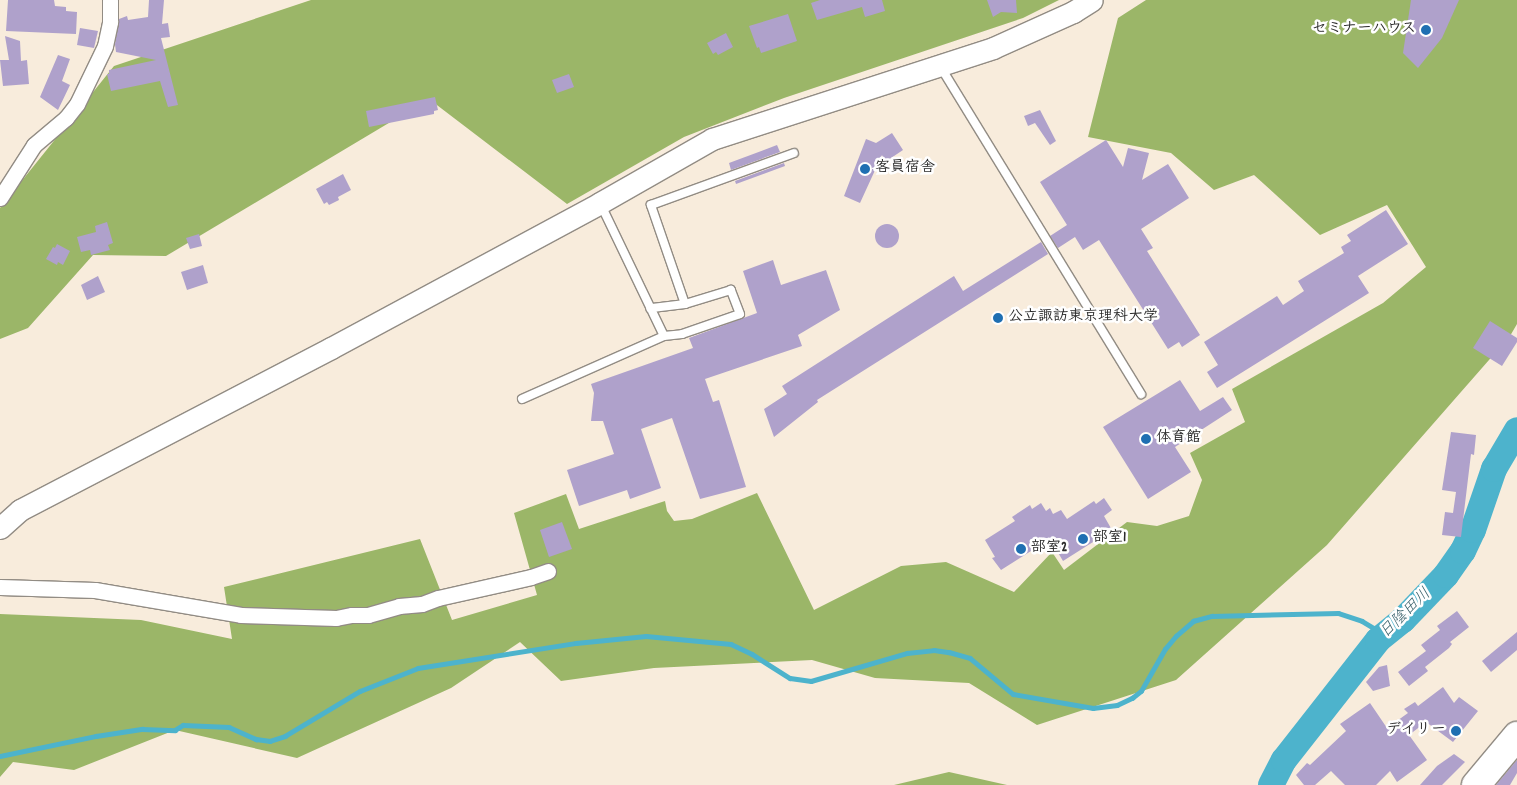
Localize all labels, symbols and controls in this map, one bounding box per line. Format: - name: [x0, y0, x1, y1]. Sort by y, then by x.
- place label: セミナーハウス: [1311, 21, 1416, 39]
- marker: セミナーハウス: [1420, 24, 1432, 36]
- place label: 客員宿舎: [875, 160, 935, 178]
- marker: 客員宿舎: [859, 163, 871, 175]
- place label: 公立諏訪東京理科大学: [1008, 309, 1158, 327]
- marker: 公立諏訪東京理科大学: [992, 312, 1004, 324]
- place label: 体育館: [1156, 430, 1201, 448]
- marker: 体育館: [1140, 433, 1152, 445]
- place label: 部室1: [1093, 530, 1126, 548]
- marker: 部室1: [1077, 533, 1089, 545]
- place label: 部室2: [1031, 540, 1068, 558]
- marker: 部室2: [1015, 543, 1027, 555]
- water label: 日陰田川: [1376, 585, 1436, 643]
- place label: デイリー: [1386, 722, 1446, 740]
- marker: デイリー: [1450, 725, 1462, 737]

